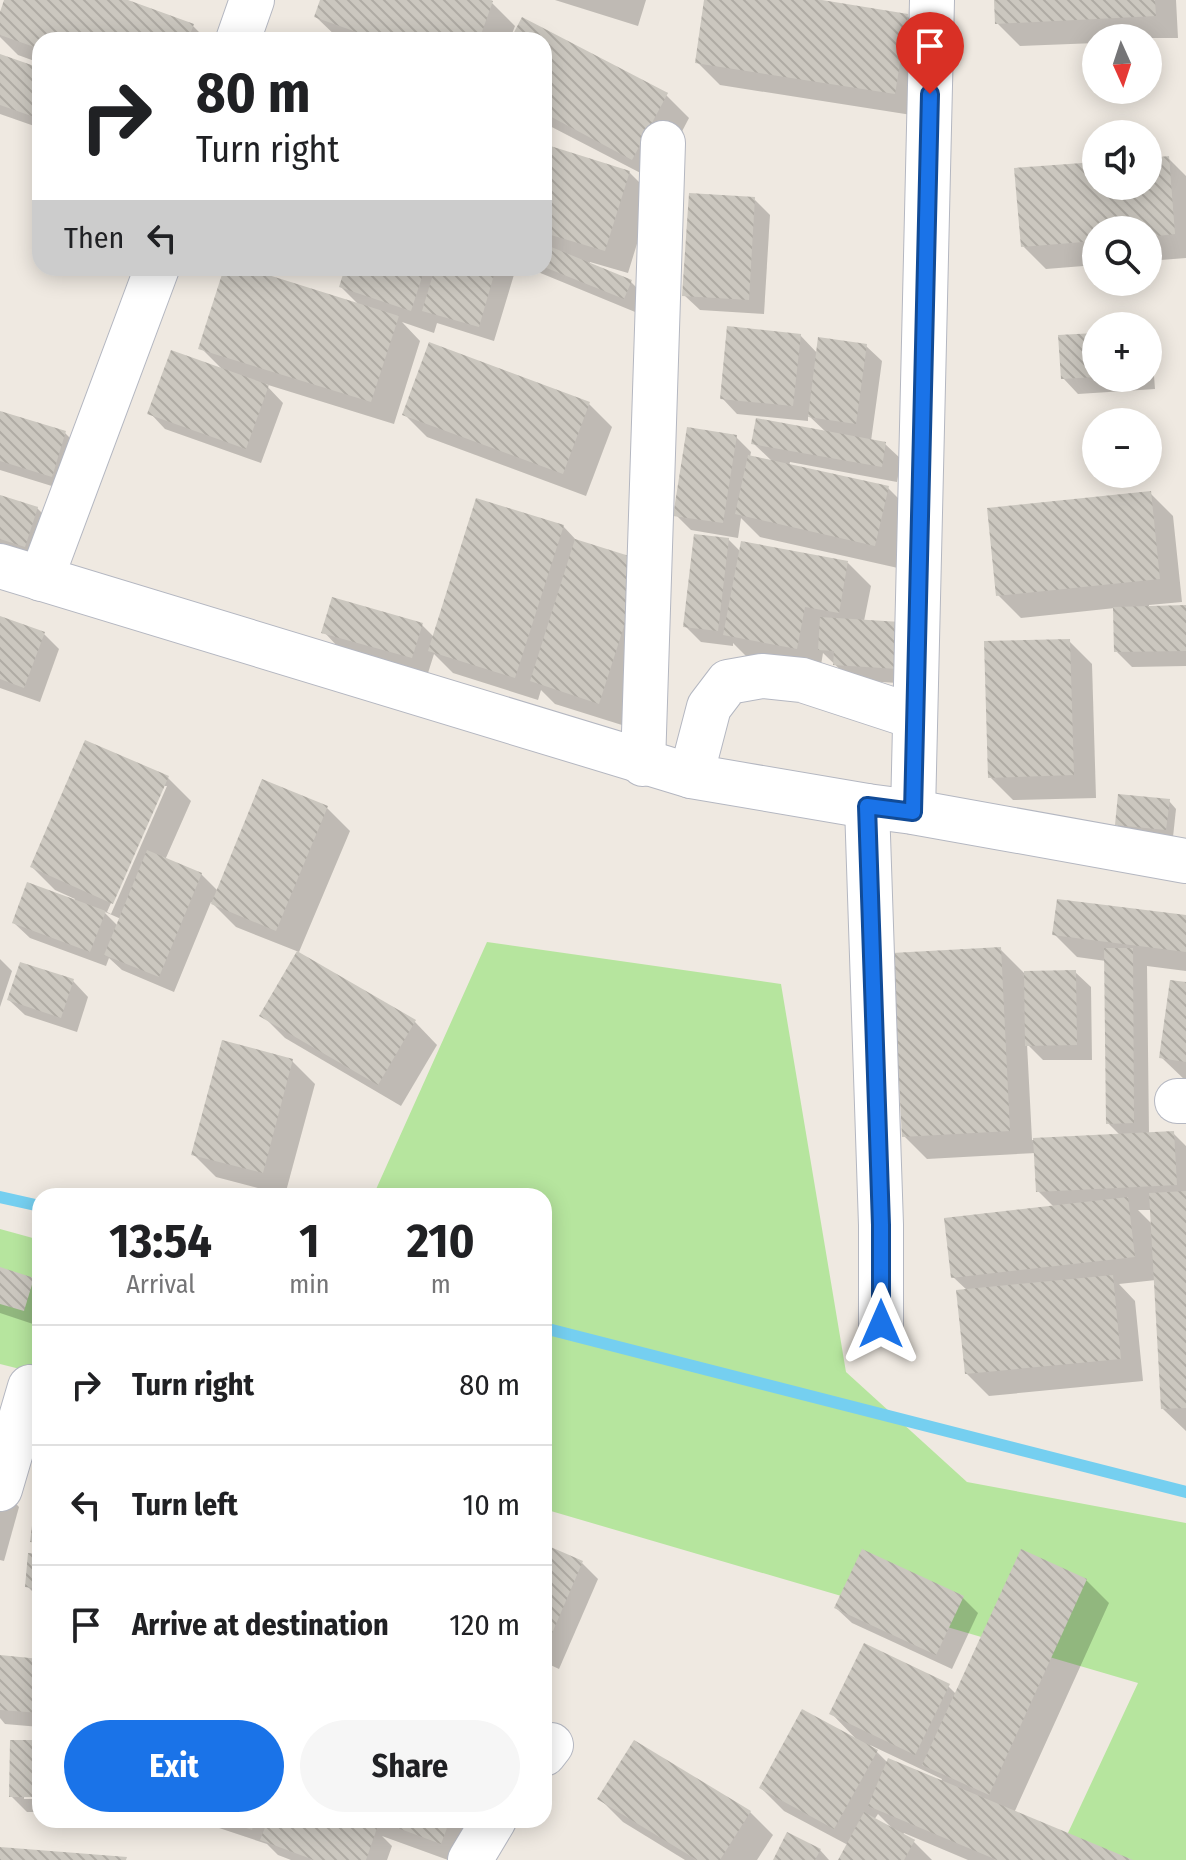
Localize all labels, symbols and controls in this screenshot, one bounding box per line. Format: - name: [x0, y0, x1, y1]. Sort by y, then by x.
- pin: [896, 12, 964, 94]
- icon: arrive: [908, 24, 952, 68]
- north arrow: [1082, 24, 1162, 104]
- map controls: [1082, 24, 1162, 488]
- text: 80 m: [196, 60, 311, 127]
- icon: right: [64, 64, 168, 168]
- button: sound: [1082, 120, 1162, 200]
- text: Turn right: [196, 128, 339, 172]
- icon: left: [140, 216, 184, 260]
- button: search: [1082, 216, 1162, 296]
- text: Then: [64, 220, 124, 256]
- button: +: [1082, 312, 1162, 392]
- button: −: [1082, 408, 1162, 488]
- text: 13:54: [109, 1212, 212, 1270]
- text: 1: [299, 1212, 320, 1270]
- text: 210: [407, 1212, 475, 1270]
- text: Arrival: [126, 1269, 195, 1300]
- text: min: [289, 1269, 329, 1300]
- text: m: [431, 1269, 451, 1300]
- position arrow: [839, 1282, 923, 1366]
- icon: right: [64, 1363, 108, 1407]
- text: Turn right: [132, 1367, 254, 1403]
- text: 80 m: [459, 1367, 520, 1403]
- icon: left: [64, 1483, 108, 1527]
- text: Turn left: [132, 1487, 238, 1523]
- text: 10 m: [463, 1487, 520, 1523]
- icon: arrive: [64, 1603, 108, 1647]
- text: Arrive at destination: [132, 1607, 389, 1643]
- text: 120 m: [449, 1607, 520, 1643]
- button: Exit: [64, 1720, 284, 1812]
- button: Share: [300, 1720, 520, 1812]

